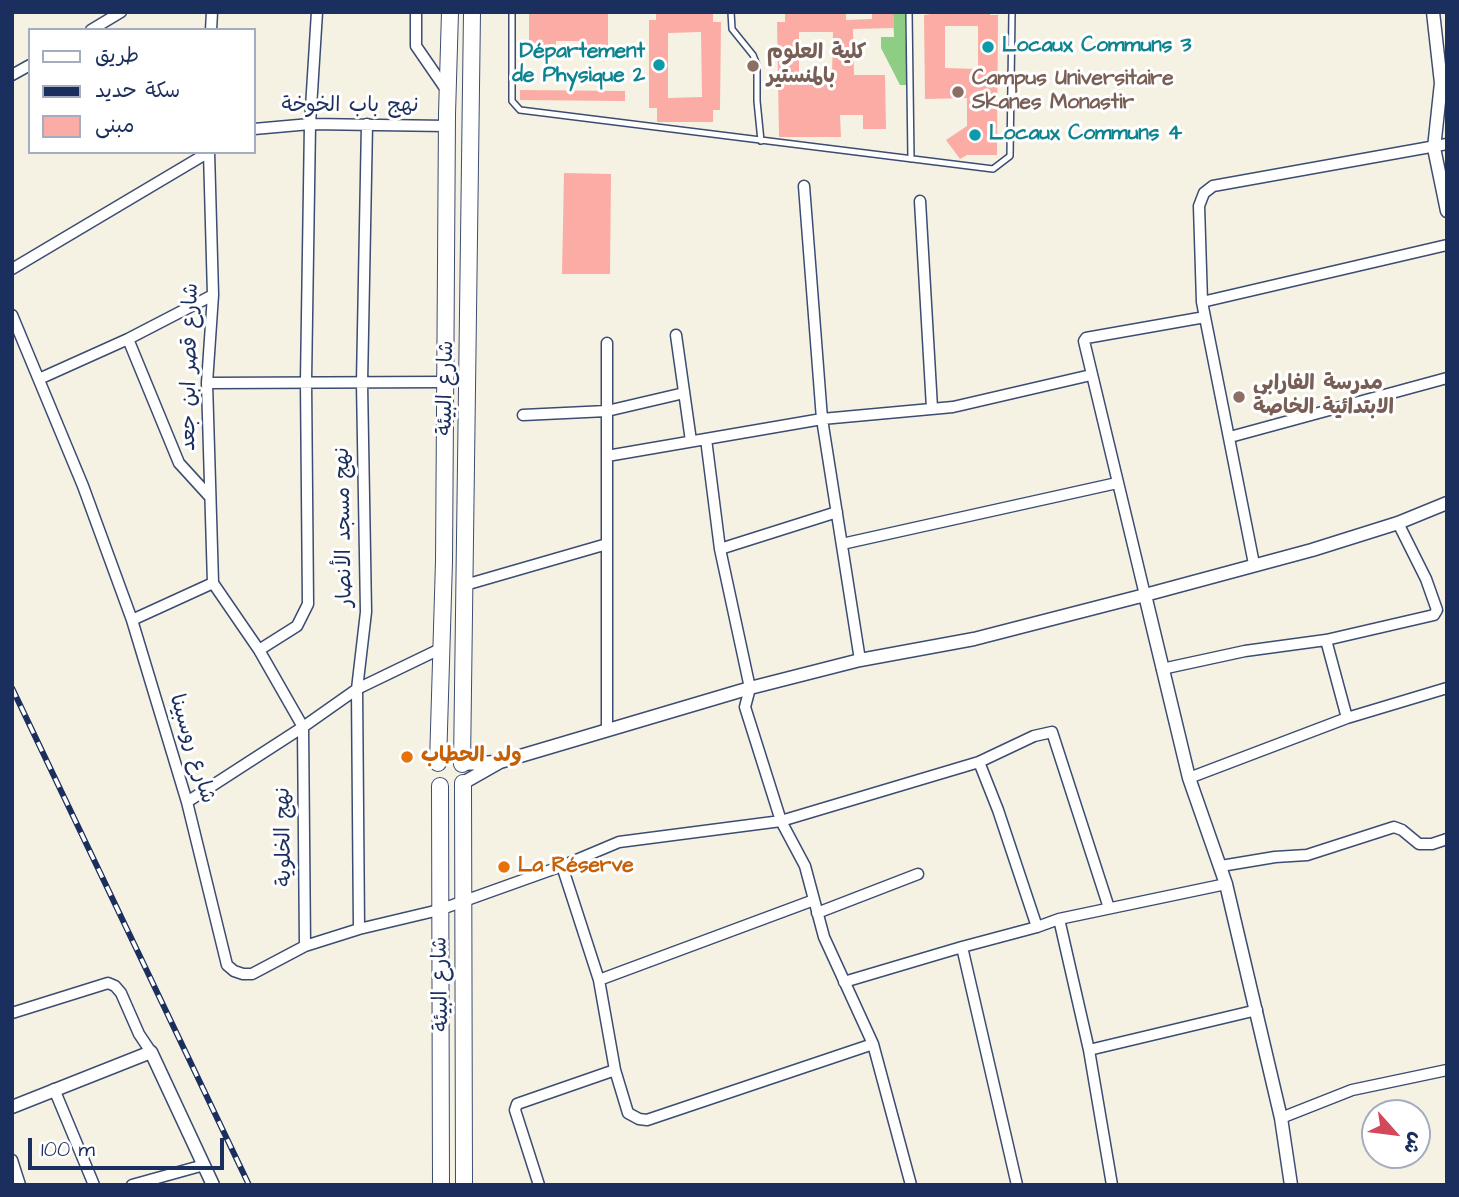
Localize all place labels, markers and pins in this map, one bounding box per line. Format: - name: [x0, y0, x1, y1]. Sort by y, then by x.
- place label: Locaux Communs 3: [1002, 34, 1191, 60]
- marker: Locaux Communs 3: [980, 39, 996, 55]
- place label: Département de Physique 2: [512, 40, 645, 90]
- place label: كلية العلوم بالمنستير: [767, 41, 866, 91]
- marker: Département de Physique 2: [651, 57, 667, 73]
- marker: كلية العلوم بالمنستير: [745, 58, 761, 74]
- place label: Campus Universitaire Skanes Monastir: [972, 67, 1174, 117]
- marker: Campus Universitaire Skanes Monastir: [950, 84, 966, 100]
- place label: Locaux Communs 4: [989, 122, 1182, 148]
- marker: Locaux Communs 4: [967, 127, 983, 143]
- place label: مدرسة الفارابي الابتدائية الخاصة: [1253, 372, 1394, 422]
- marker: مدرسة الفارابي الابتدائية الخاصة: [1231, 389, 1247, 405]
- place label: ولد الحطاب: [421, 744, 522, 770]
- marker: ولد الحطاب: [399, 749, 415, 765]
- place label: La Réserve: [518, 854, 634, 880]
- marker: La Réserve: [496, 859, 512, 875]

